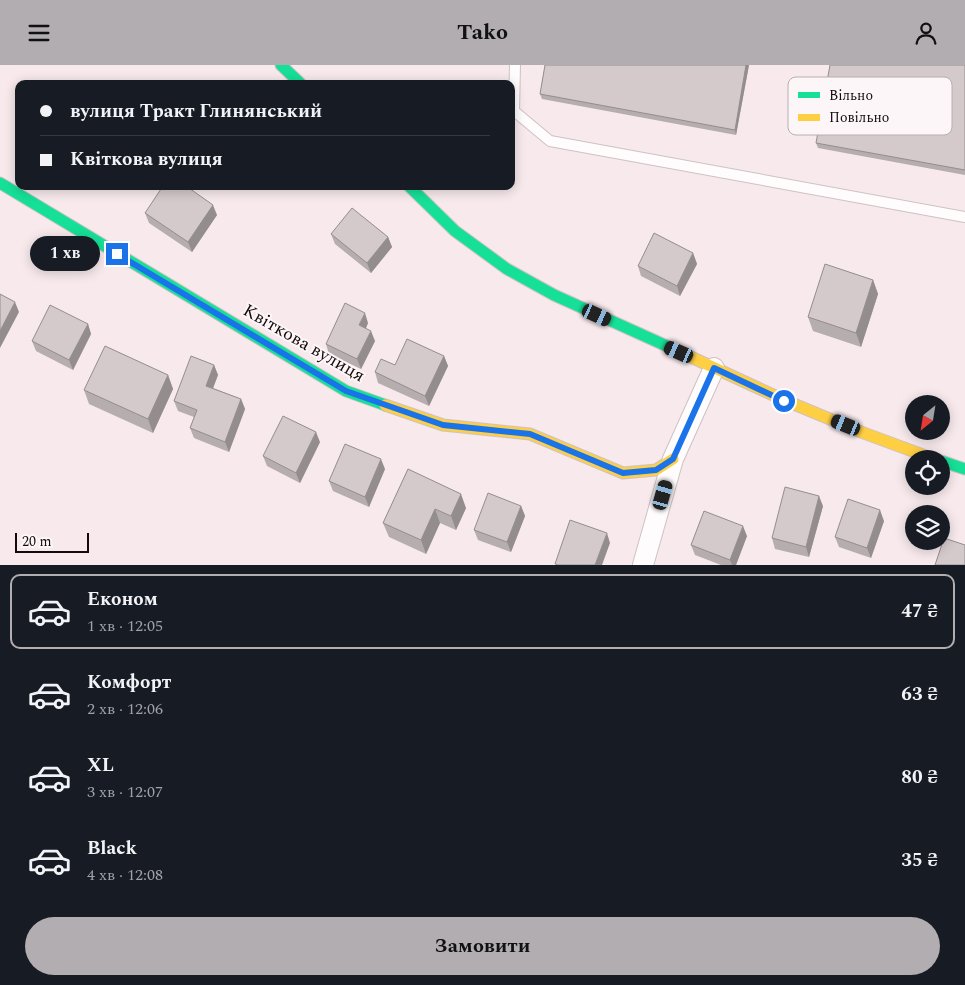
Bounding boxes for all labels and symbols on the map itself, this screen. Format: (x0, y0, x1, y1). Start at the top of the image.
legend (788, 77, 952, 135)
text: Вільно (829, 85, 873, 106)
text: Повільно (829, 107, 889, 128)
callout: 1 хв (29, 237, 100, 271)
route end (106, 243, 128, 265)
street label: Квіткова вулиця (238, 297, 370, 389)
car (580, 302, 613, 328)
car (662, 339, 695, 365)
route start (773, 390, 795, 412)
north arrow (905, 395, 950, 440)
car (829, 412, 862, 438)
car (651, 479, 674, 511)
scale bar (15, 530, 89, 553)

